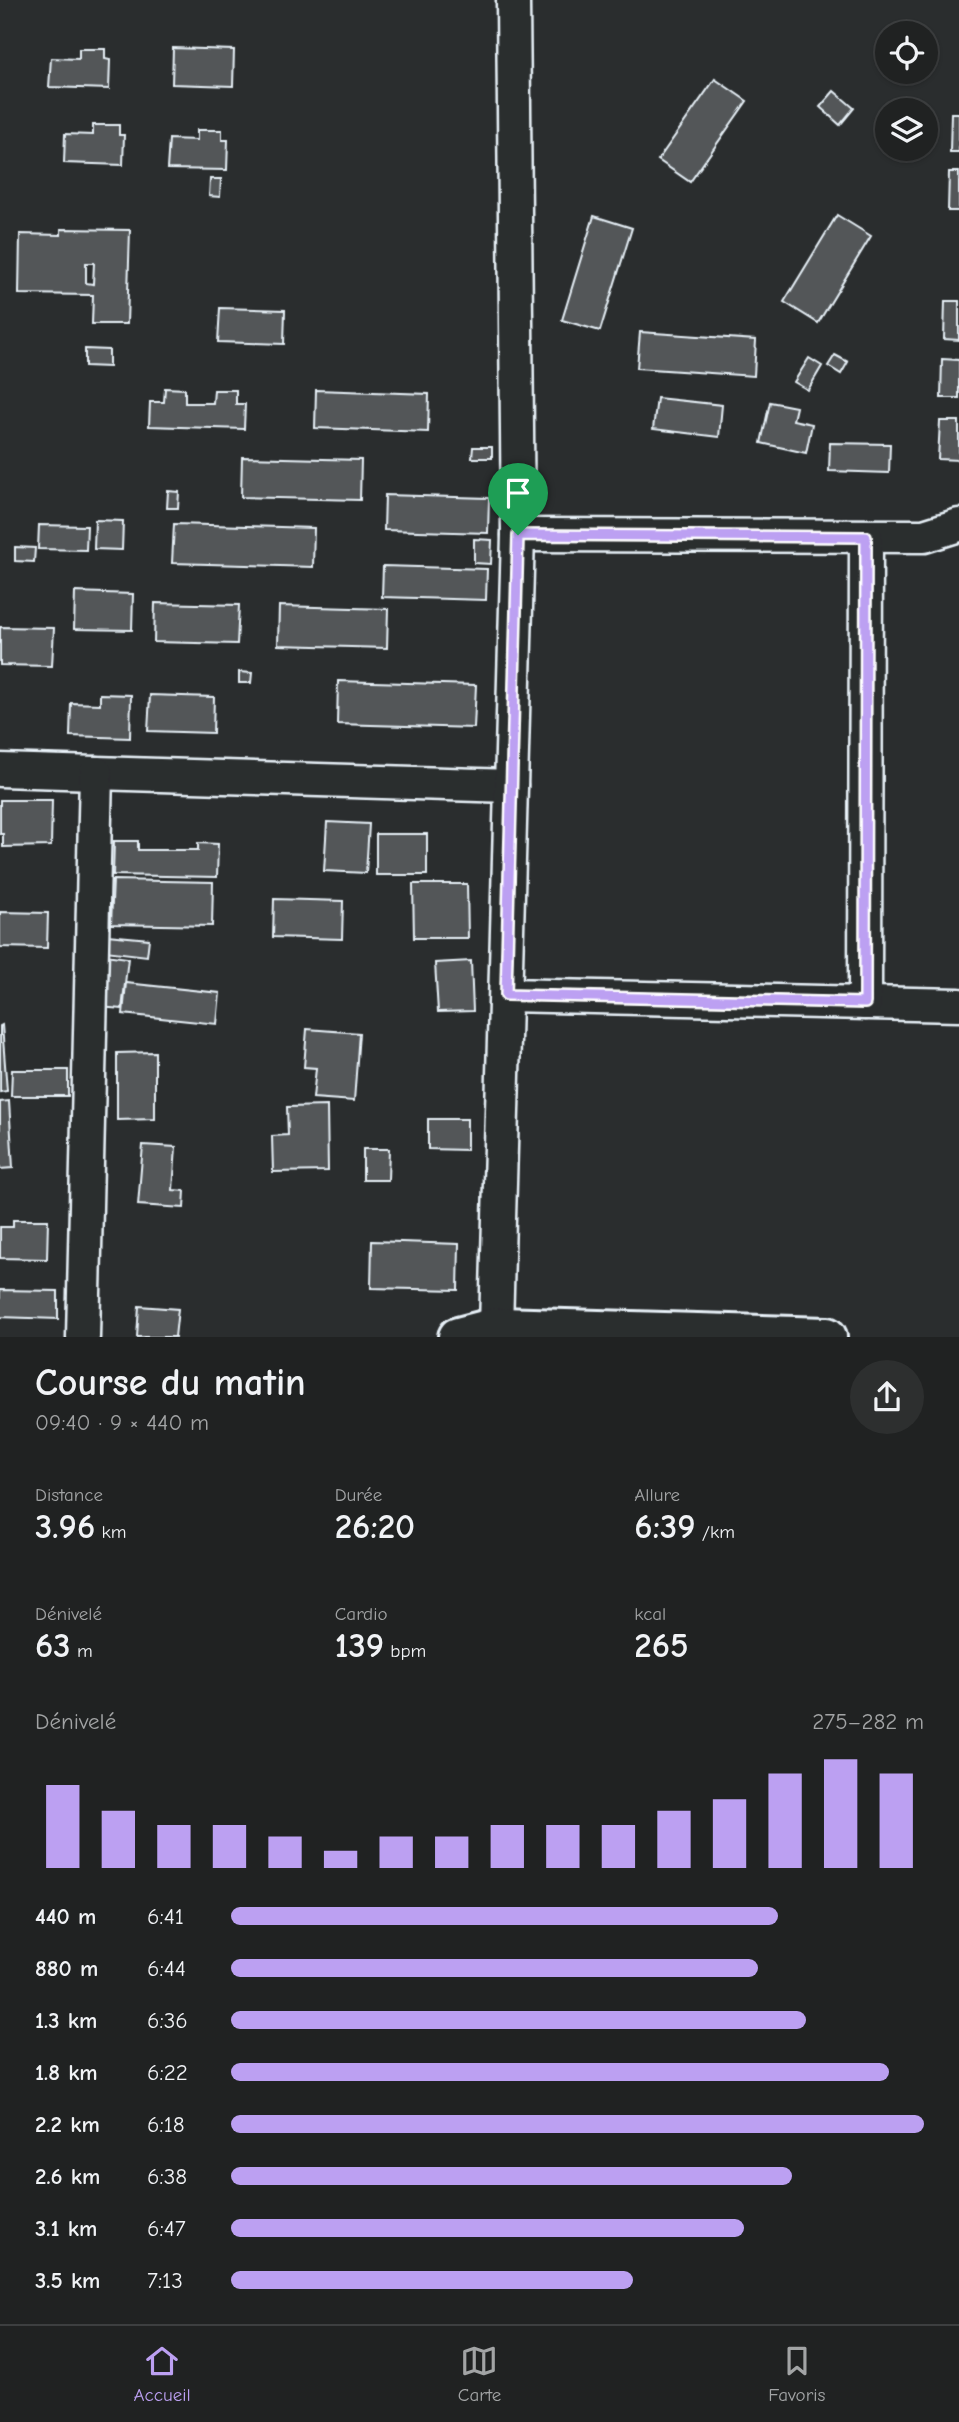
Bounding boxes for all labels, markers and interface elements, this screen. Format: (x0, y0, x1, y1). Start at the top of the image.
map controls (875, 21, 938, 161)
button: locate (875, 21, 938, 84)
button: layers (875, 98, 938, 161)
pin (488, 463, 548, 535)
icon: arrive (499, 474, 537, 512)
button: share (850, 1360, 924, 1434)
text: Course du matin (35, 1361, 306, 1405)
text: 09:40 · 9 × 440 m (35, 1409, 209, 1436)
text: Distance (35, 1484, 103, 1506)
text: Durée (335, 1484, 382, 1506)
text: Allure (634, 1484, 680, 1506)
text: 3.96 (35, 1506, 95, 1547)
text: 26:20 (335, 1506, 415, 1547)
text: 6:39 (634, 1506, 695, 1547)
text: km (95, 1521, 126, 1543)
text: /km (695, 1521, 735, 1543)
text: Dénivelé (35, 1603, 102, 1625)
text: Cardio (335, 1603, 388, 1625)
text: kcal (634, 1603, 666, 1625)
text: 63 (35, 1625, 71, 1666)
text: 139 (335, 1625, 384, 1666)
text: 265 (634, 1625, 689, 1666)
text: m (71, 1640, 93, 1662)
text: bpm (384, 1640, 426, 1662)
text: Dénivelé (35, 1708, 116, 1735)
text: 275–282 m (812, 1708, 924, 1735)
text: 440 m (35, 1903, 96, 1930)
text: 6:41 (147, 1903, 184, 1930)
text: 880 m (35, 1955, 98, 1982)
text: 6:44 (147, 1955, 186, 1982)
text: 1.3 km (35, 2007, 97, 2034)
text: 6:36 (147, 2007, 188, 2034)
text: 1.8 km (35, 2059, 98, 2086)
text: 6:22 (147, 2059, 188, 2086)
text: 2.2 km (35, 2111, 100, 2138)
text: 6:18 (147, 2111, 185, 2138)
text: 2.6 km (35, 2163, 100, 2190)
text: 6:38 (147, 2163, 187, 2190)
text: 3.1 km (35, 2215, 97, 2242)
text: 6:47 (147, 2215, 186, 2242)
text: 3.5 km (35, 2267, 100, 2294)
text: 7:13 (147, 2267, 183, 2294)
tab: Accueil (134, 2342, 191, 2406)
tab: Carte (458, 2342, 501, 2406)
tab: Favoris (768, 2342, 825, 2406)

